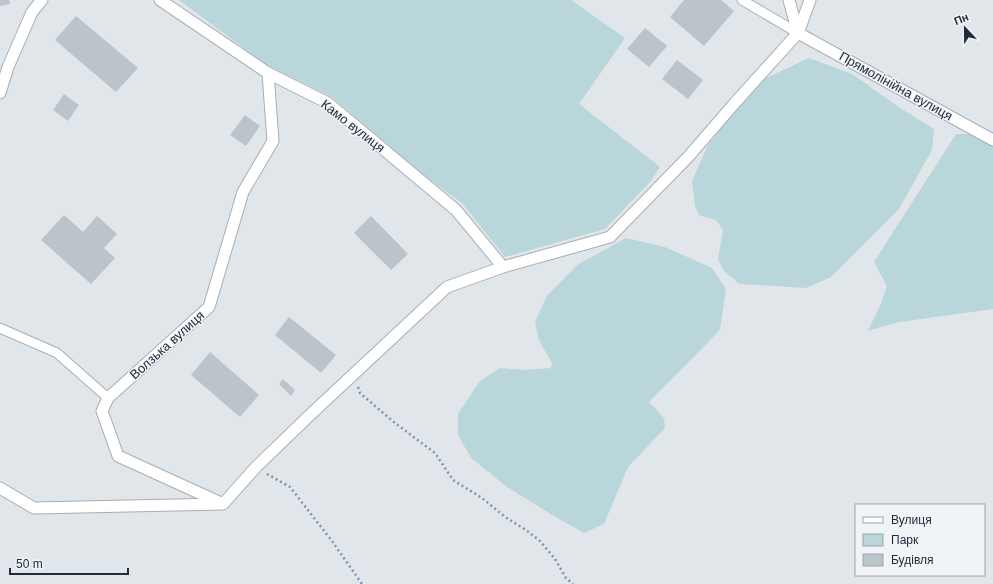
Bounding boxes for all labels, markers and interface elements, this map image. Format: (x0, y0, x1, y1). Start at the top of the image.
north arrow (945, 8, 985, 48)
text: Пн (952, 10, 970, 27)
street label: Прямолінійна вулиця (837, 49, 955, 123)
street label: Камо вулиця (318, 96, 388, 156)
street label: Волзька вулиця (127, 308, 207, 382)
legend (855, 504, 985, 576)
text: Вулиця (891, 513, 932, 527)
text: Парк (891, 533, 919, 547)
scale bar (10, 550, 128, 576)
text: Будівля (891, 553, 933, 567)
text: 50 m (16, 557, 43, 571)

